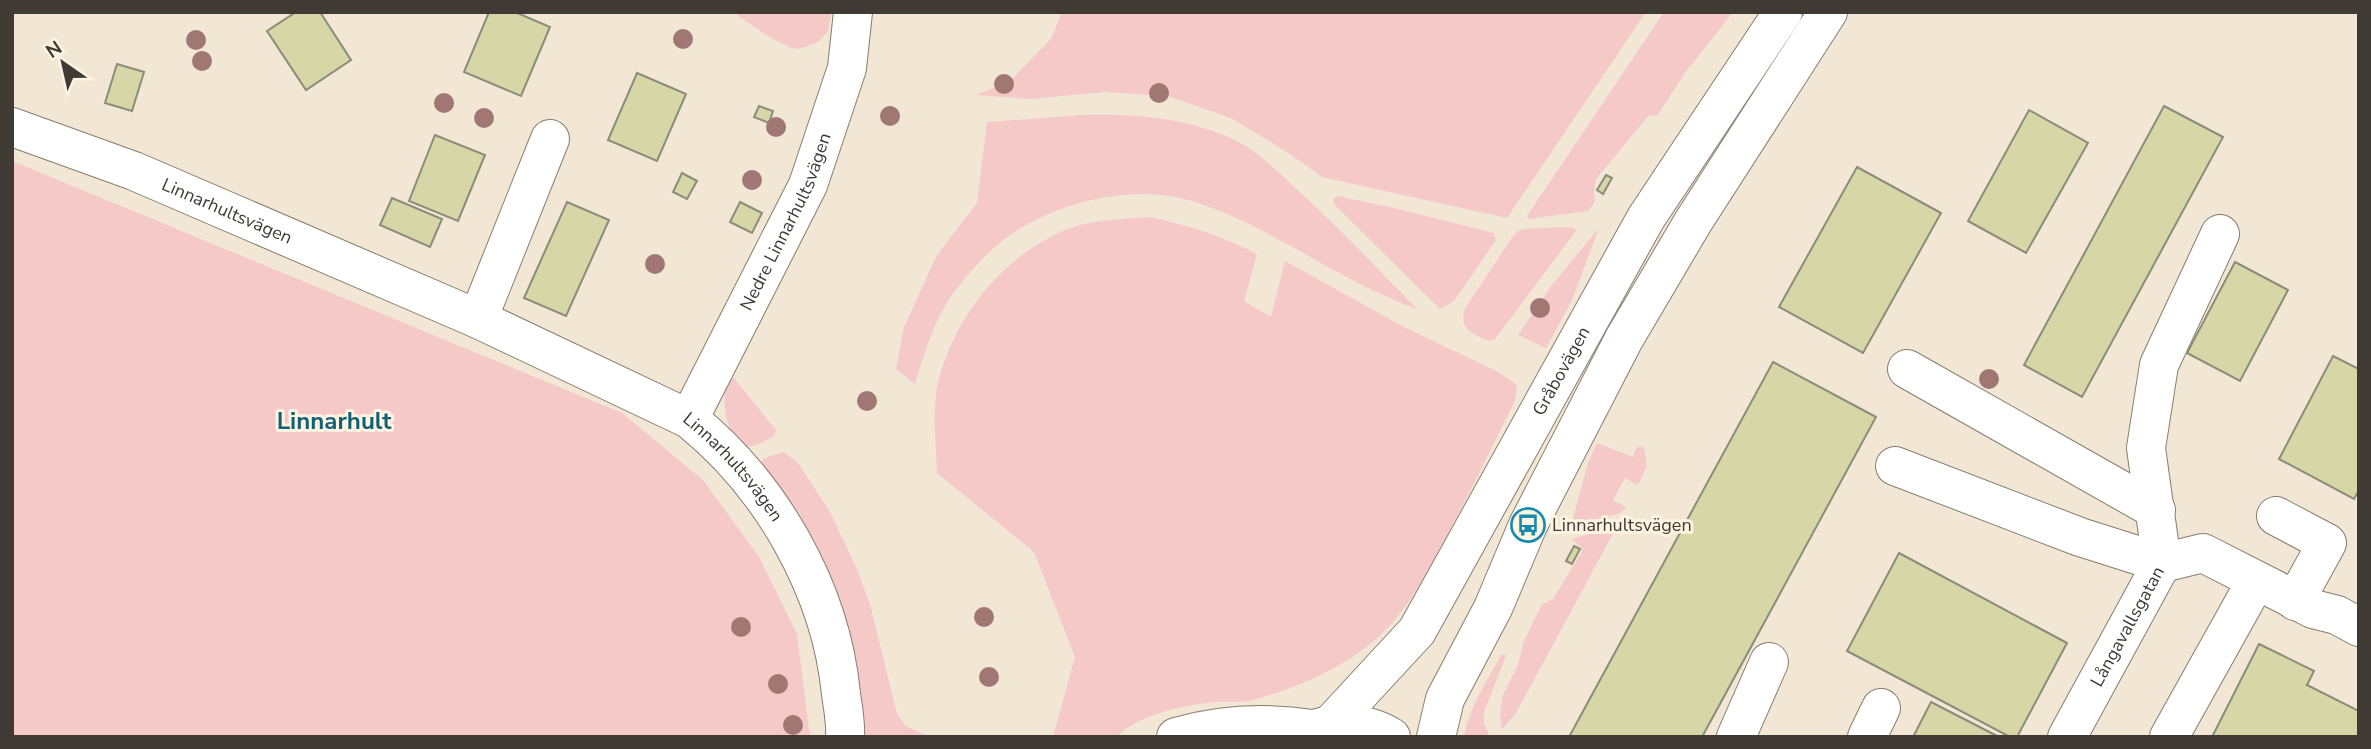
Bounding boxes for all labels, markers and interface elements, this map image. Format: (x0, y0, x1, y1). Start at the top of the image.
north arrow (28, 28, 98, 98)
text: N (41, 35, 67, 64)
street label: Nedre Linnarhultsvägen (734, 130, 837, 315)
street label: Linnarhultsvägen (158, 172, 296, 250)
street label: Gråbovägen (1527, 322, 1596, 420)
district label: Linnarhult (277, 405, 392, 437)
street label: Linnarhultsvägen (678, 407, 789, 526)
bus stop icon: Linnarhultsvägen (1509, 506, 1547, 544)
place label: Linnarhultsvägen (1552, 513, 1692, 537)
street label: Långavallsgatan (2085, 562, 2170, 691)

